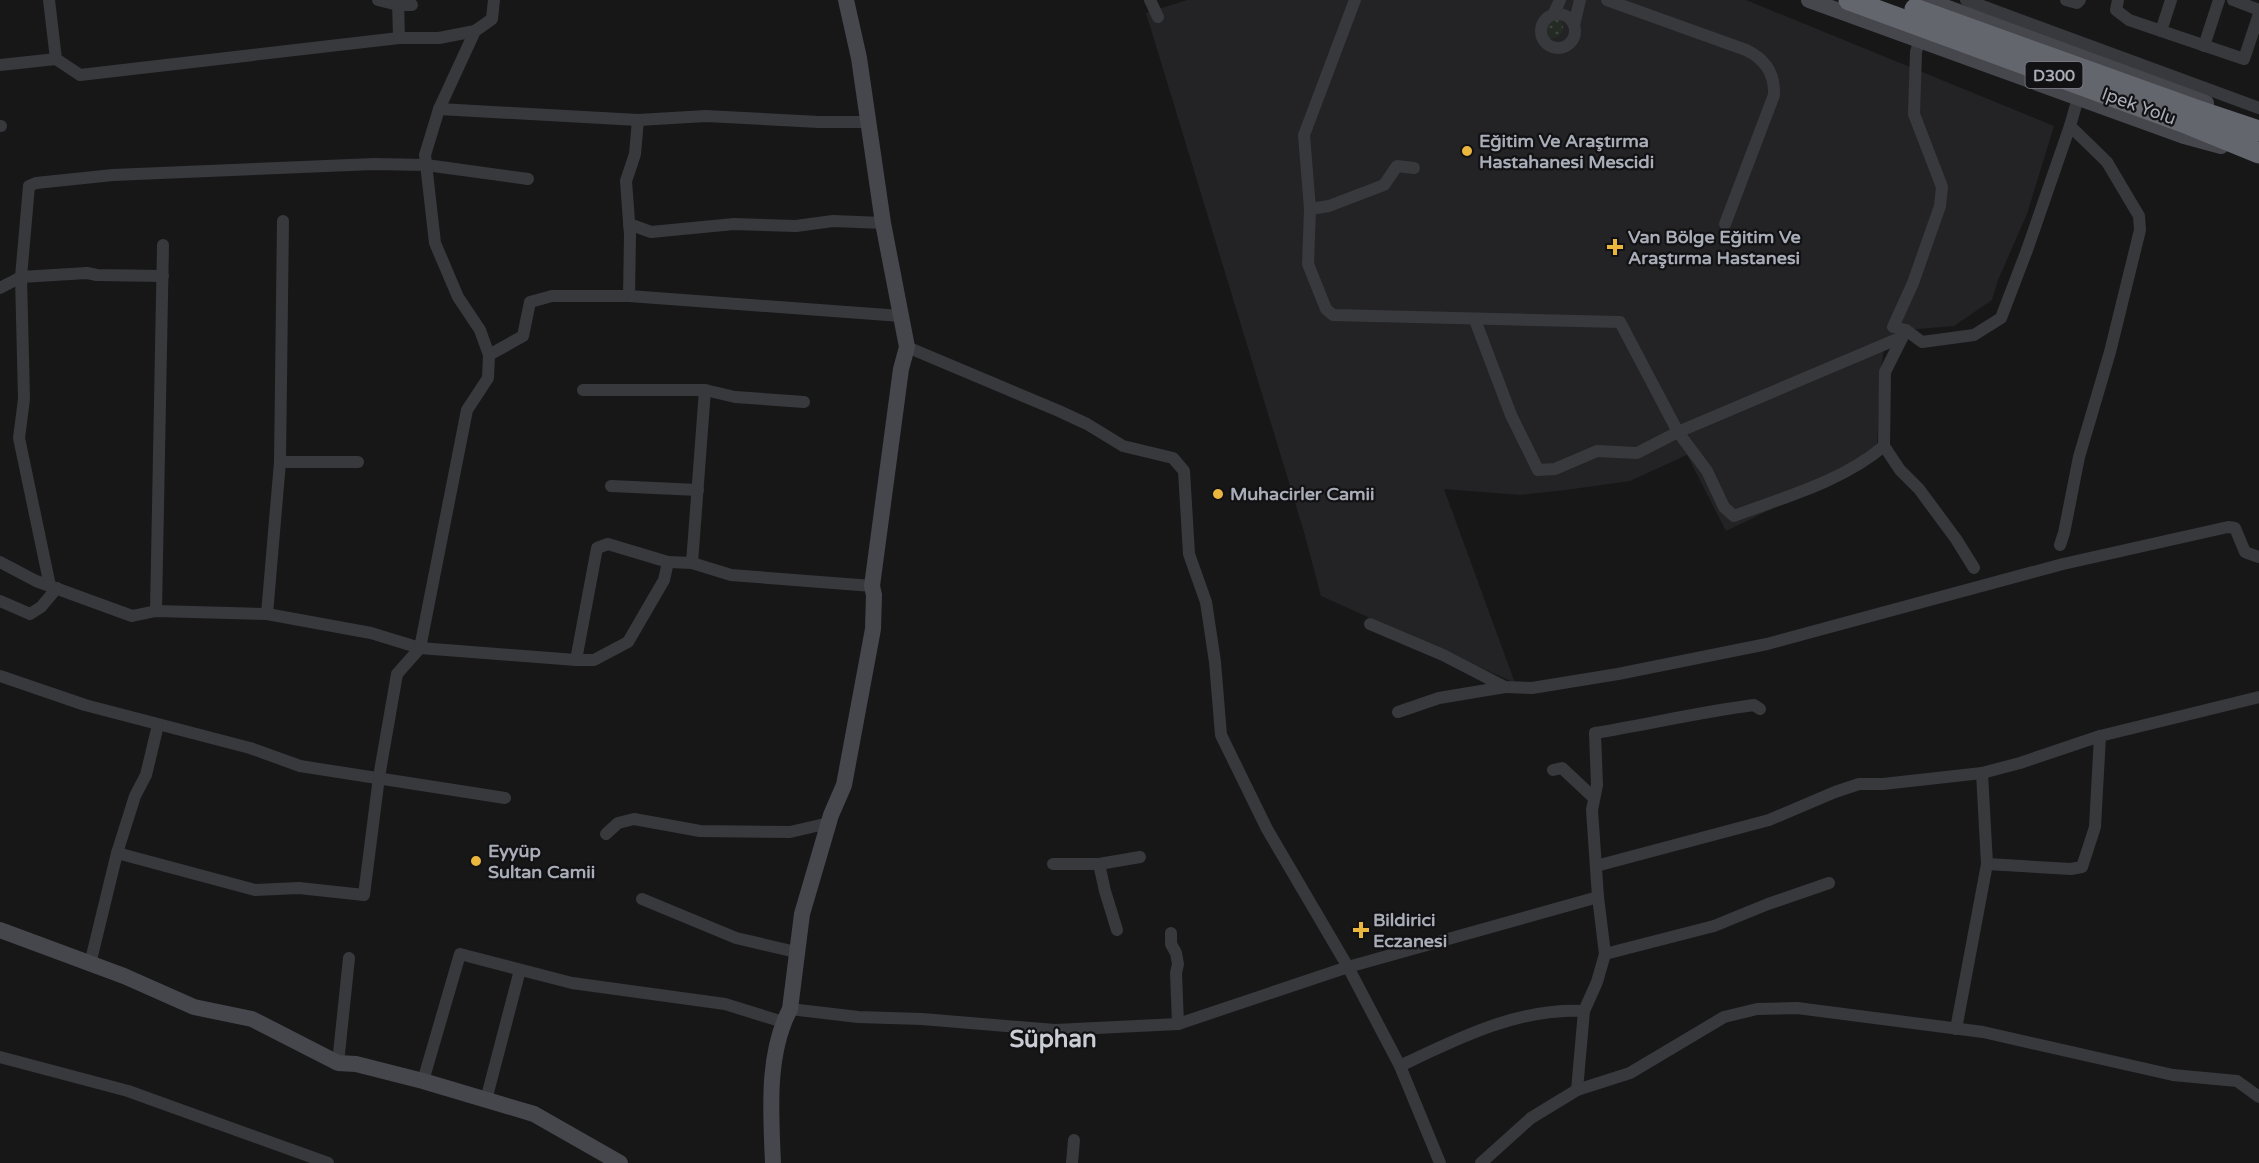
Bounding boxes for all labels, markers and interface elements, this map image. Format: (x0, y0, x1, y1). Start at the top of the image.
road number: D300 (2026, 62, 2082, 88)
street label: Ipek Yolu (2099, 82, 2179, 130)
place label: Eğitim Ve Araştırma Hastahanesi Mescidi (1479, 130, 1654, 173)
marker: Eğitim Ve Araştırma Hastahanesi Mescidi (1460, 144, 1474, 158)
place label: Van Bölge Eğitim Ve Araştırma Hastanesi (1628, 226, 1801, 269)
marker: Van Bölge Eğitim Ve Araştırma Hastanesi (1606, 238, 1624, 256)
place label: Muhacirler Camii (1230, 483, 1375, 505)
marker: Muhacirler Camii (1211, 487, 1225, 501)
place label: Eyyüp Sultan Camii (488, 840, 595, 883)
marker: Eyyüp Sultan Camii (469, 854, 483, 868)
place label: Bildirici Eczanesi (1373, 909, 1447, 952)
marker: Bildirici Eczanesi (1354, 923, 1368, 937)
district label: Süphan (1009, 1025, 1097, 1054)

